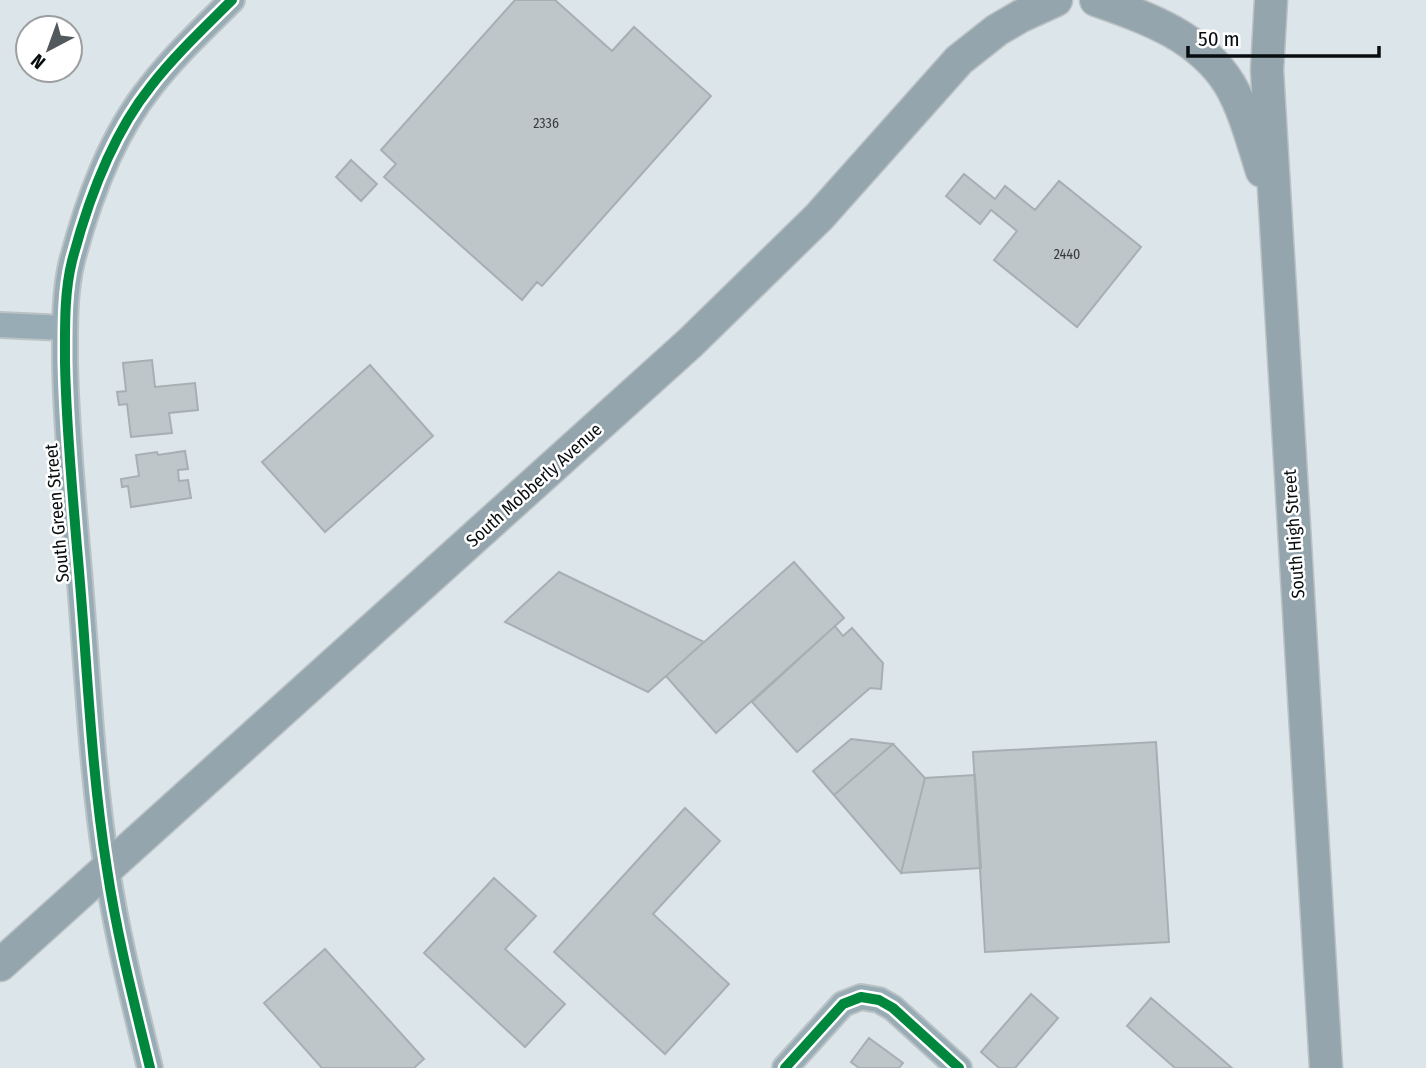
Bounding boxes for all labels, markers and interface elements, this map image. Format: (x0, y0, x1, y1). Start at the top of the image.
north arrow (14, 14, 84, 84)
scale bar (1188, 14, 1379, 58)
text: 50 m (1198, 26, 1240, 52)
text: N (26, 49, 50, 74)
house number: 2336 (533, 115, 559, 132)
house number: 2440 (1054, 246, 1080, 263)
street label: South Mobberly Avenue (462, 418, 606, 552)
street label: South Green Street (40, 443, 74, 583)
street label: South High Street (1279, 469, 1309, 599)

